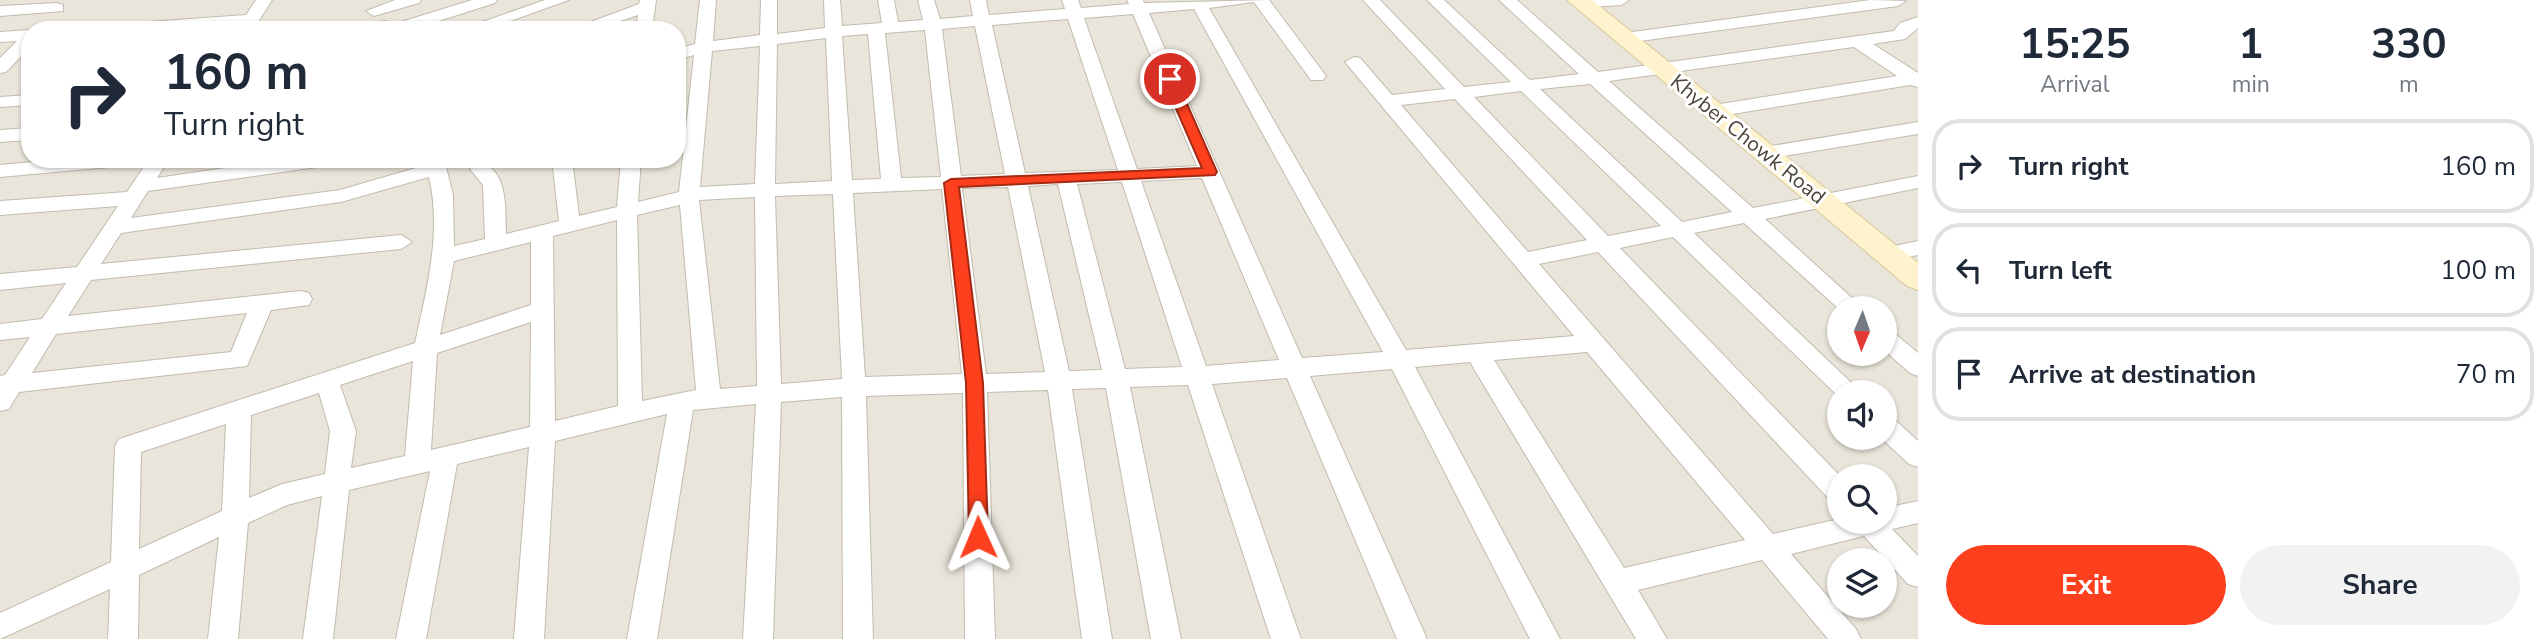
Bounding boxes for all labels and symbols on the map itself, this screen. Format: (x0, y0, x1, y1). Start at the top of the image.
pin (1140, 49, 1200, 109)
street label: Khyber Chowk Road (1665, 68, 1831, 210)
north arrow (1827, 296, 1897, 366)
position arrow (941, 500, 1015, 574)

